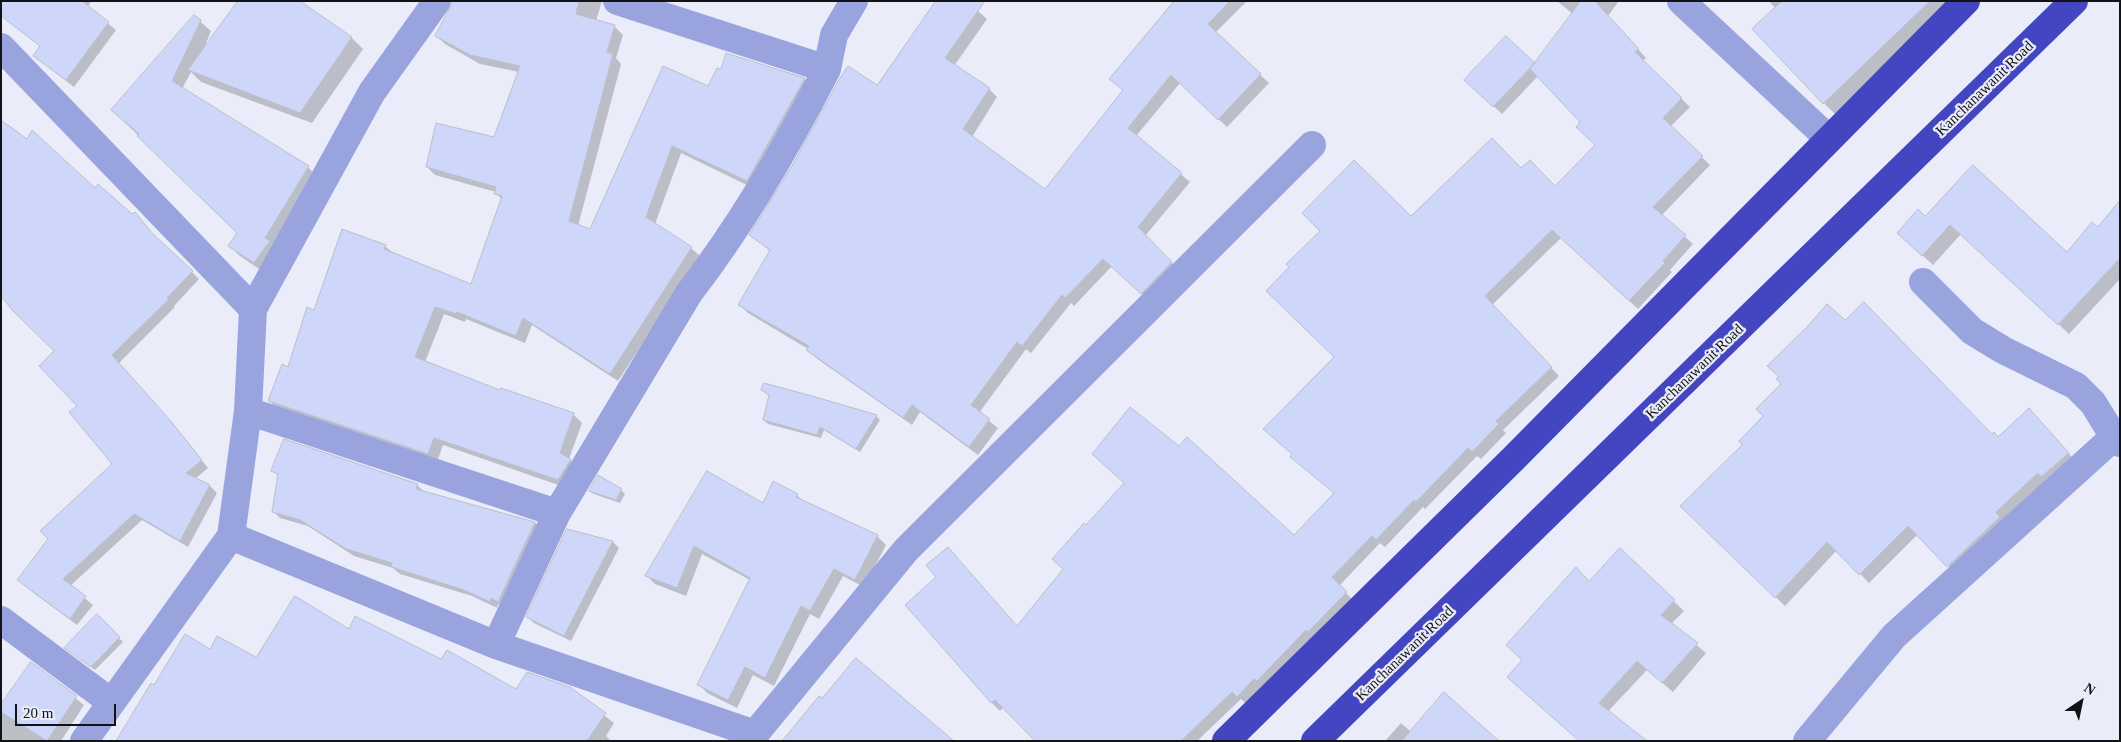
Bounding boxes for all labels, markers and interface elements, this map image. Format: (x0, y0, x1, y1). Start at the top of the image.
street label: Kanchanawanit Road (1930, 35, 2040, 143)
street label: Kanchanawanit Road (1640, 318, 1750, 426)
street label: Kanchanawanit Road (1350, 600, 1460, 708)
north arrow (2056, 677, 2106, 727)
text: N (2081, 680, 2098, 698)
scale bar (18, 694, 119, 726)
text: 20 m (23, 705, 53, 721)

